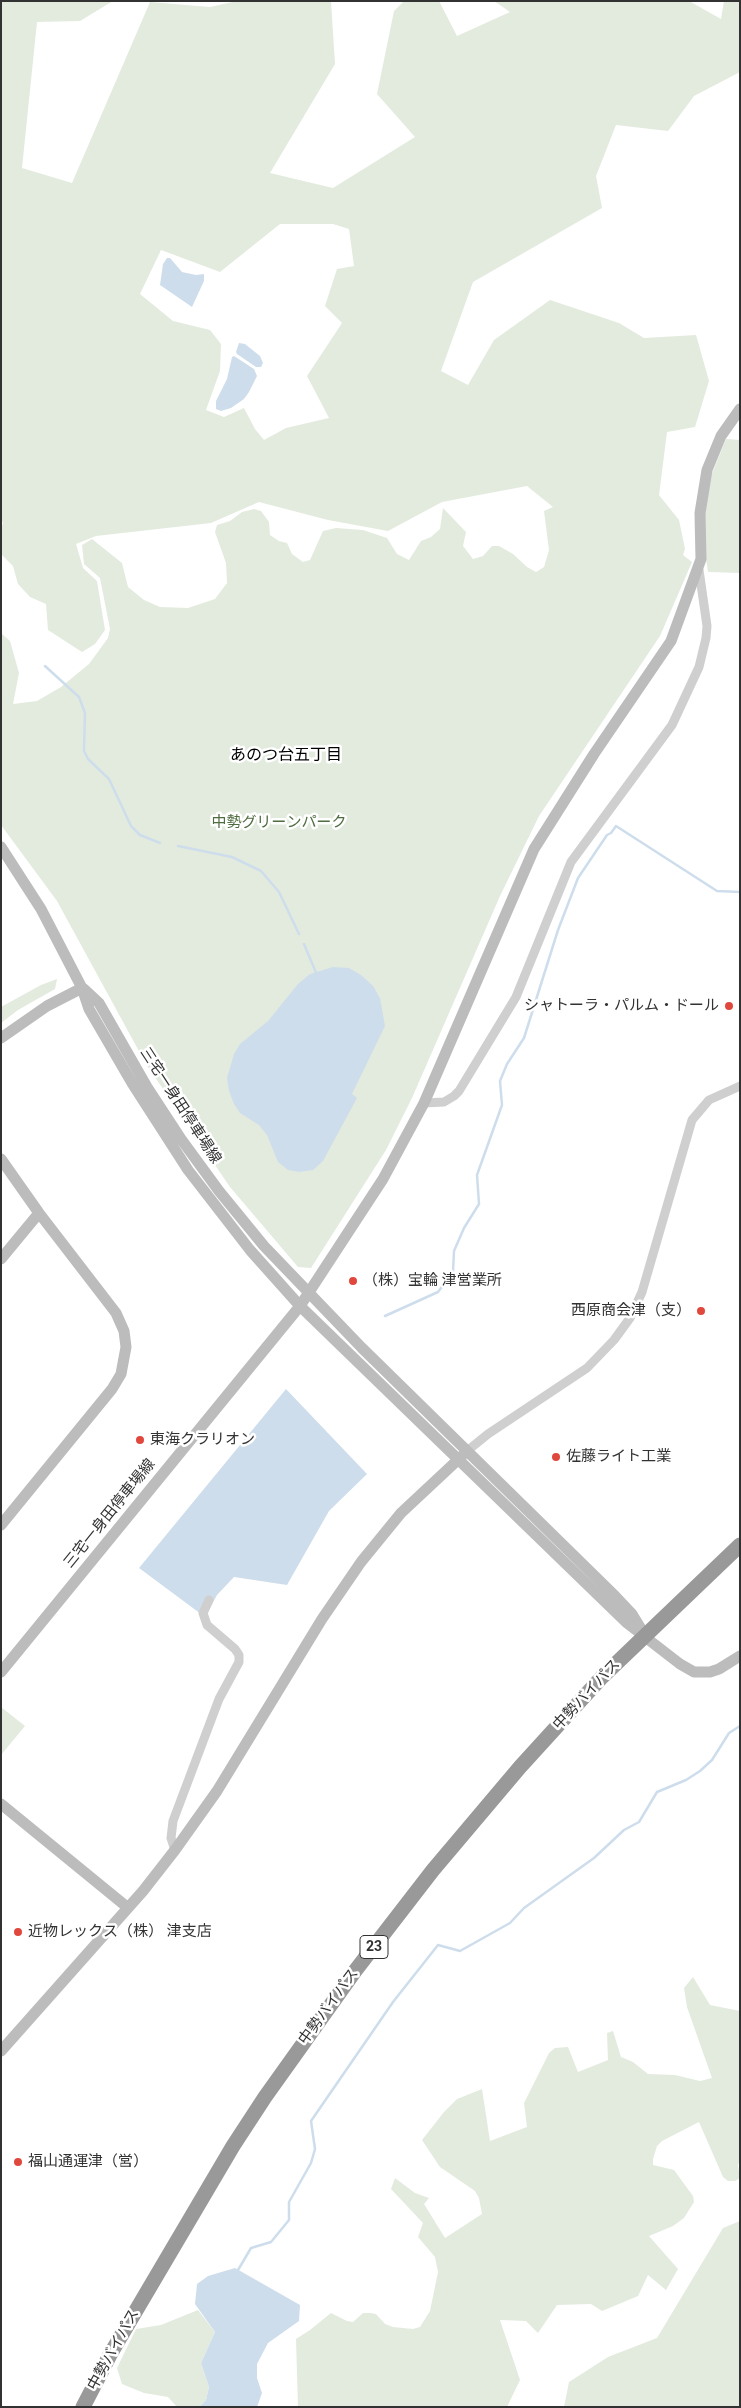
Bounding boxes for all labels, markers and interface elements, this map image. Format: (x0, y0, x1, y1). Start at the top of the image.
district label: あのつ台五丁目 (230, 746, 342, 766)
park label: 中勢グリーンパーク (212, 814, 346, 832)
place label: シャトーラ・パルム・ドール (524, 997, 719, 1015)
marker: シャトーラ・パルム・ドール (723, 1000, 735, 1012)
street label: 三宅一身田停車場線 (136, 1044, 224, 1168)
place label: （株）宝輪 津営業所 (363, 1272, 502, 1290)
marker: （株）宝輪 津営業所 (347, 1275, 359, 1287)
place label: 西原商会津（支） (571, 1302, 691, 1320)
marker: 西原商会津（支） (695, 1305, 707, 1317)
place label: 東海クラリオン (150, 1431, 255, 1449)
marker: 東海クラリオン (134, 1434, 146, 1446)
place label: 佐藤ライト工業 (566, 1448, 671, 1466)
marker: 佐藤ライト工業 (550, 1451, 562, 1463)
street label: 三宅一身田停車場線 (61, 1456, 159, 1572)
street label: 中勢バイパス (550, 1656, 624, 1734)
place label: 近物レックス（株） 津支店 (28, 1923, 212, 1941)
marker: 近物レックス（株） 津支店 (12, 1926, 24, 1938)
road number: 23 (360, 1935, 388, 1958)
street label: 中勢バイパス (295, 1965, 363, 2049)
place label: 福山通運津（営） (28, 2153, 148, 2171)
marker: 福山通運津（営） (12, 2156, 24, 2168)
street label: 中勢バイパス (84, 2306, 144, 2394)

